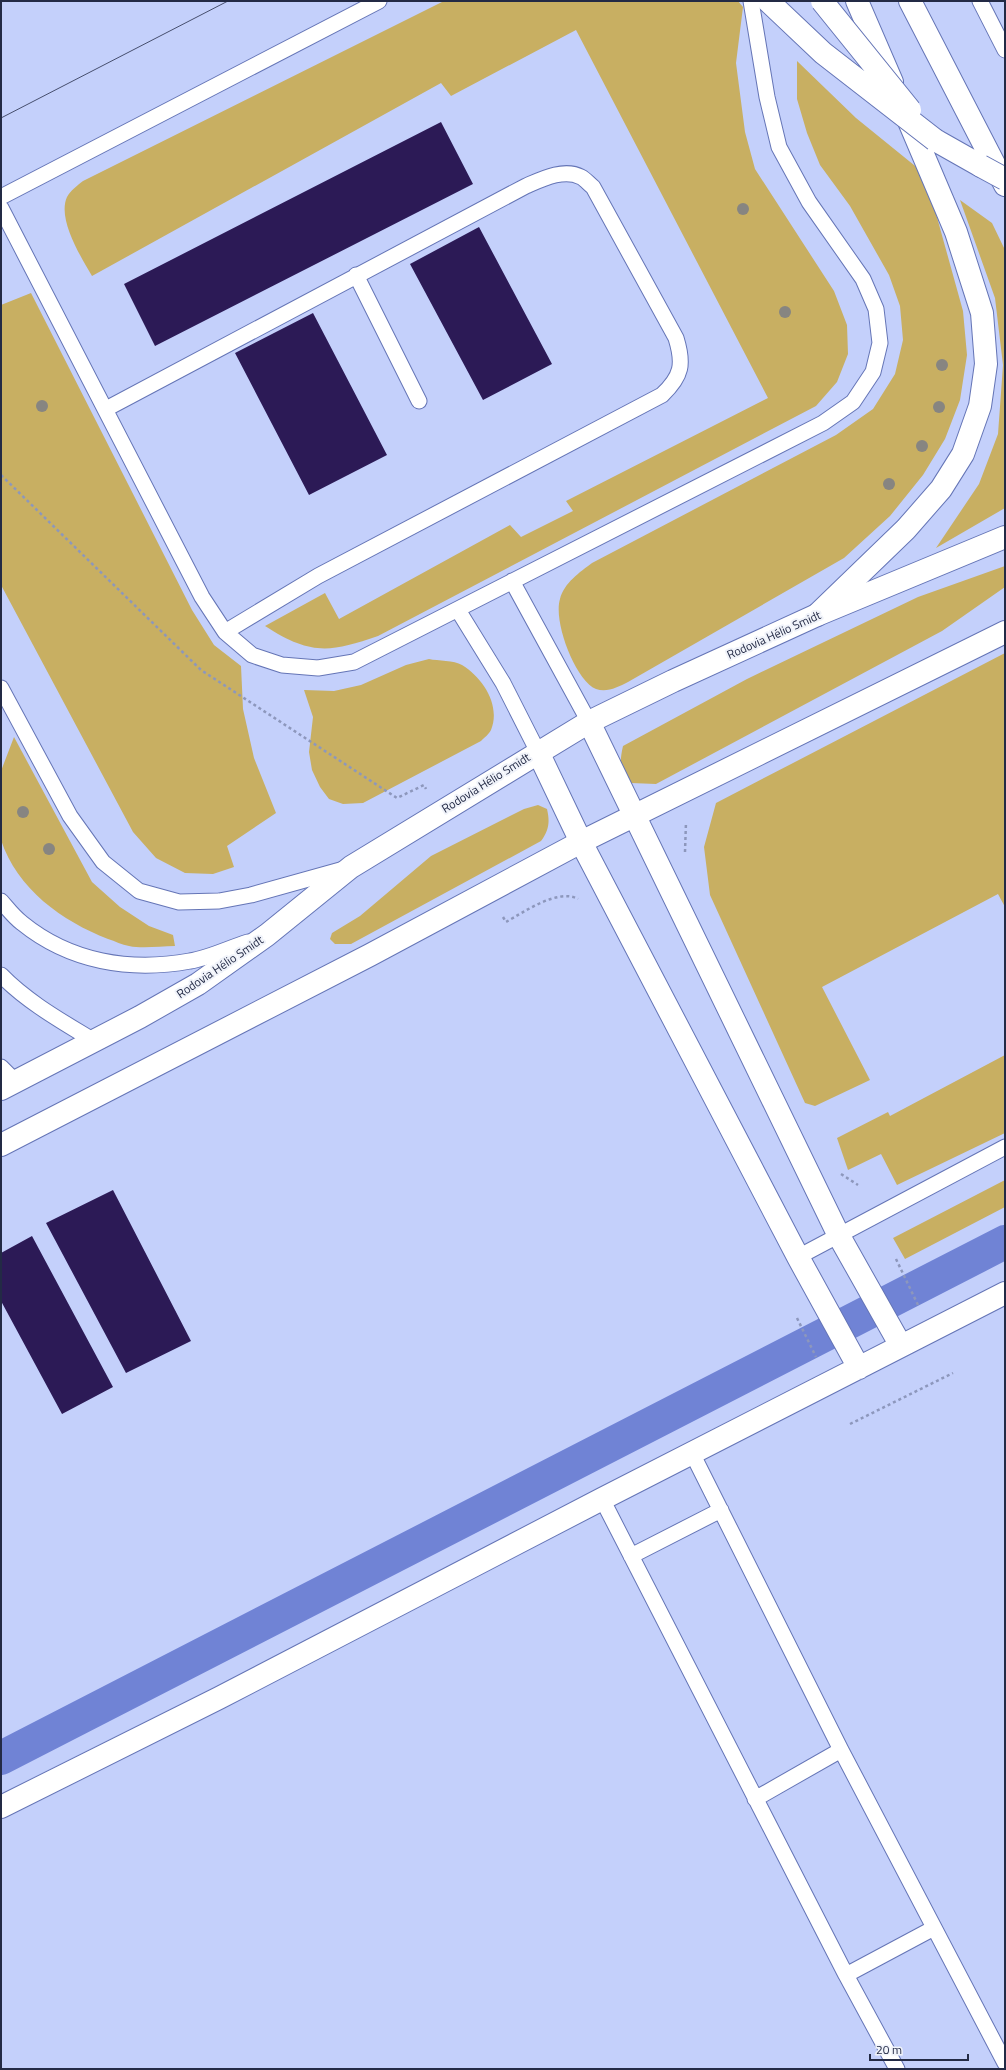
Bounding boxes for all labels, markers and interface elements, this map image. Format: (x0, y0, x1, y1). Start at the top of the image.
street label: Rodovia Hélio Smidt (724, 605, 825, 664)
street label: Rodovia Hélio Smidt (438, 747, 534, 818)
street label: Rodovia Hélio Smidt (172, 930, 268, 1003)
scale bar (870, 2036, 968, 2062)
text: 20 m (876, 2040, 902, 2059)

